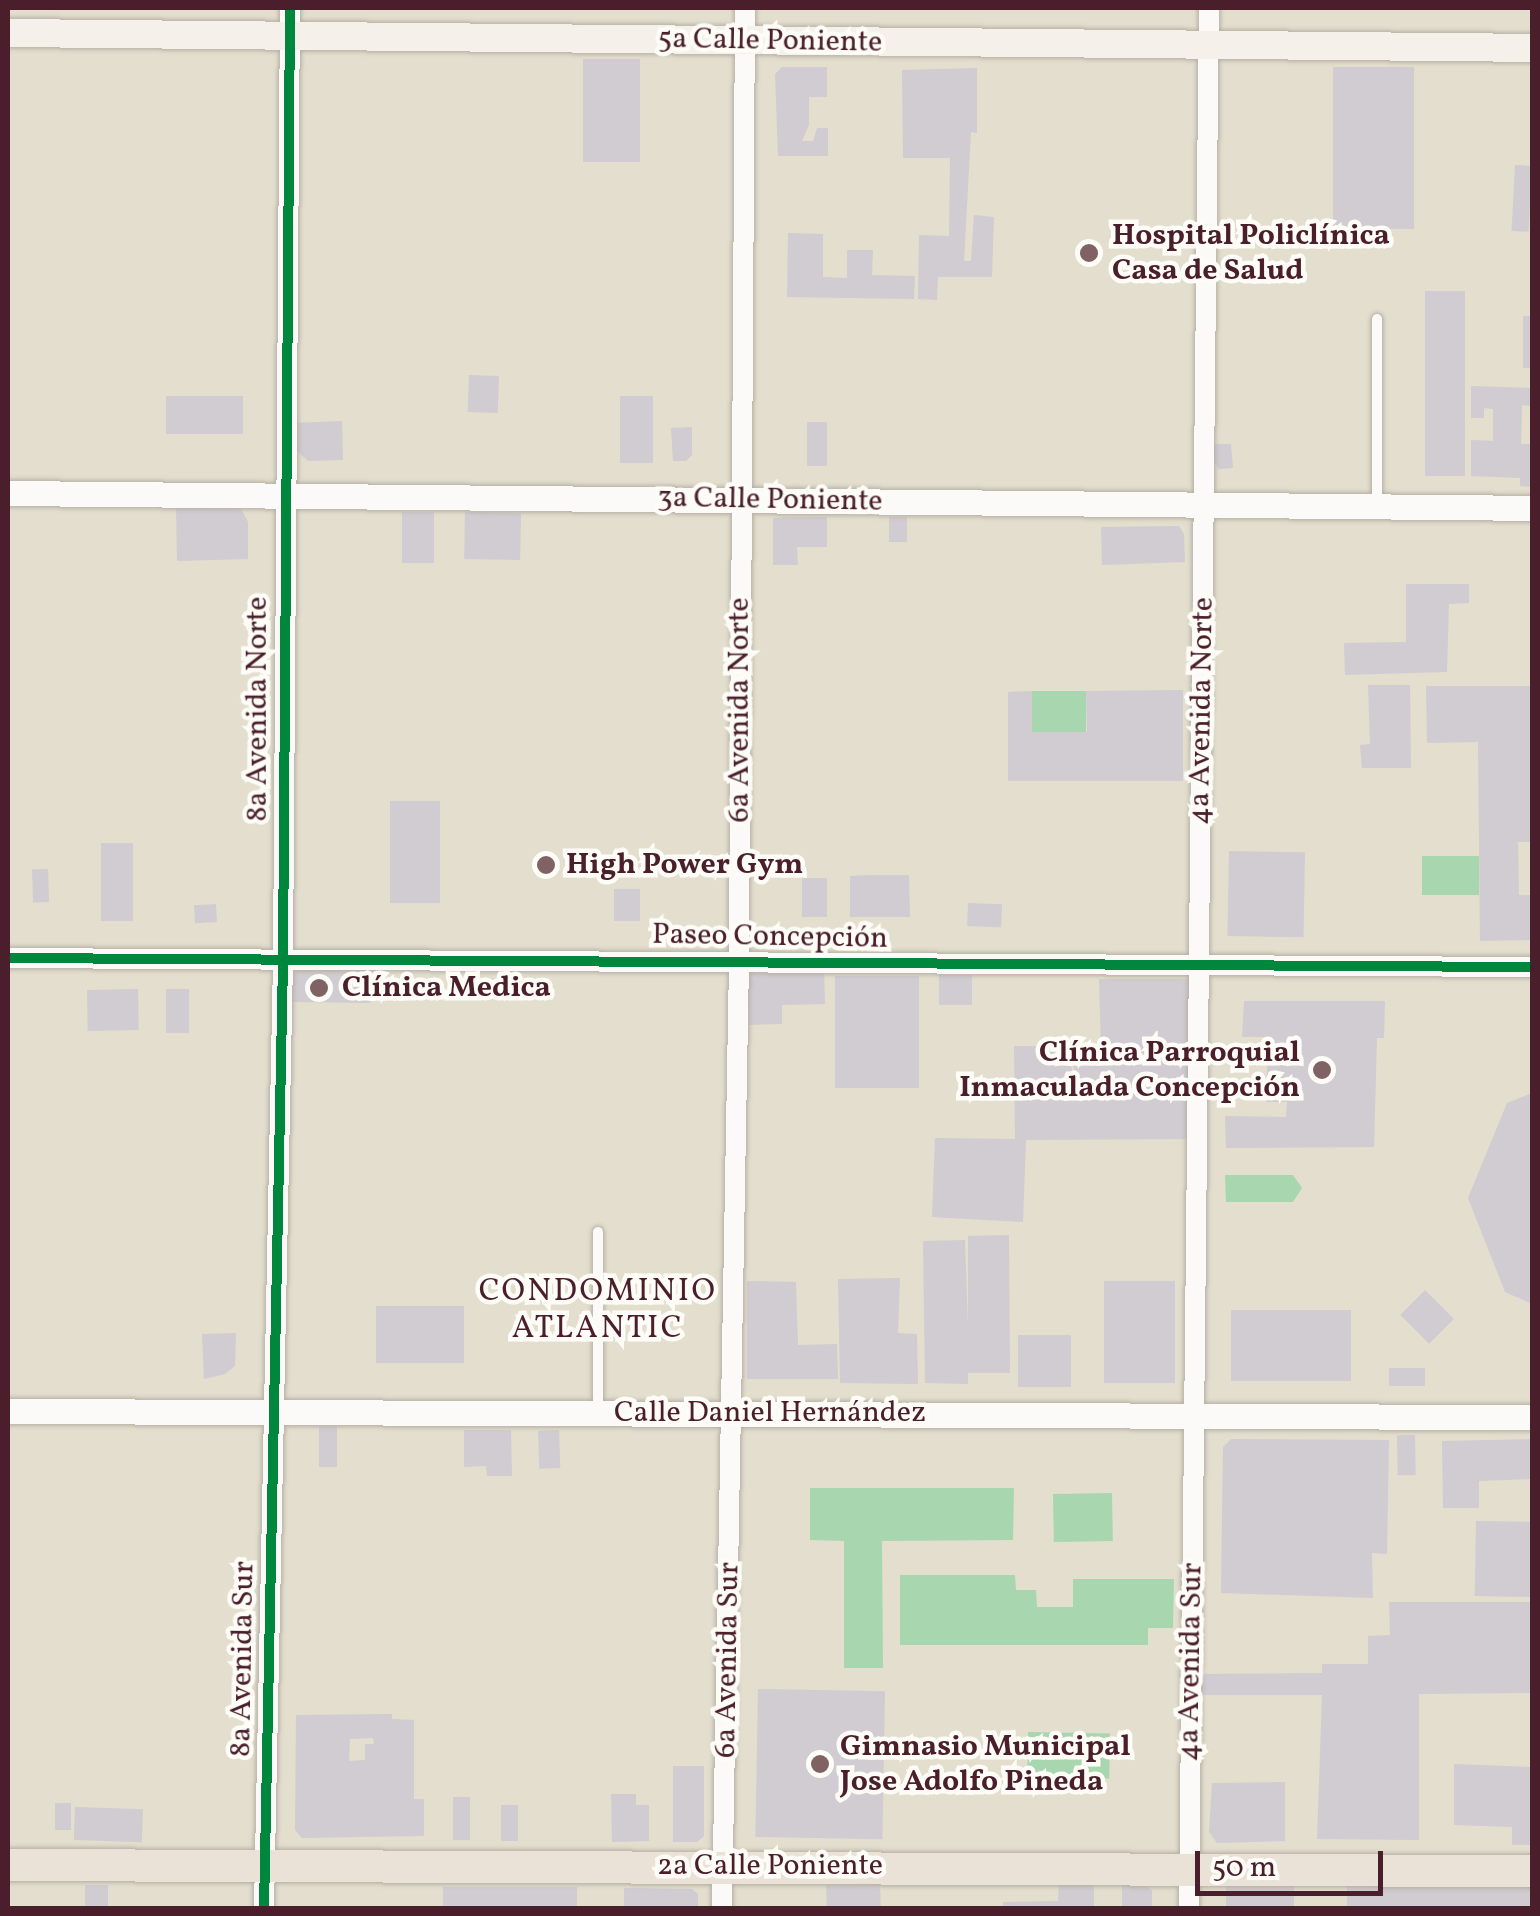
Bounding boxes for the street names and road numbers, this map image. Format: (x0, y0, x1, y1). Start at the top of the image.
street label: 5a Calle Poniente (658, 21, 882, 61)
street label: 3a Calle Poniente (657, 480, 883, 520)
street label: 8a Avenida Norte (240, 596, 276, 822)
street label: 6a Avenida Norte (722, 597, 758, 823)
street label: 4a Avenida Norte (1182, 597, 1222, 825)
street label: Paseo Concepción (652, 917, 888, 957)
street label: Calle Daniel Hernández (614, 1395, 926, 1431)
street label: 8a Avenida Sur (223, 1561, 263, 1757)
street label: 6a Avenida Sur (708, 1562, 748, 1758)
street label: 4a Avenida Sur (1171, 1562, 1211, 1762)
street label: 2a Calle Poniente (657, 1848, 883, 1884)

